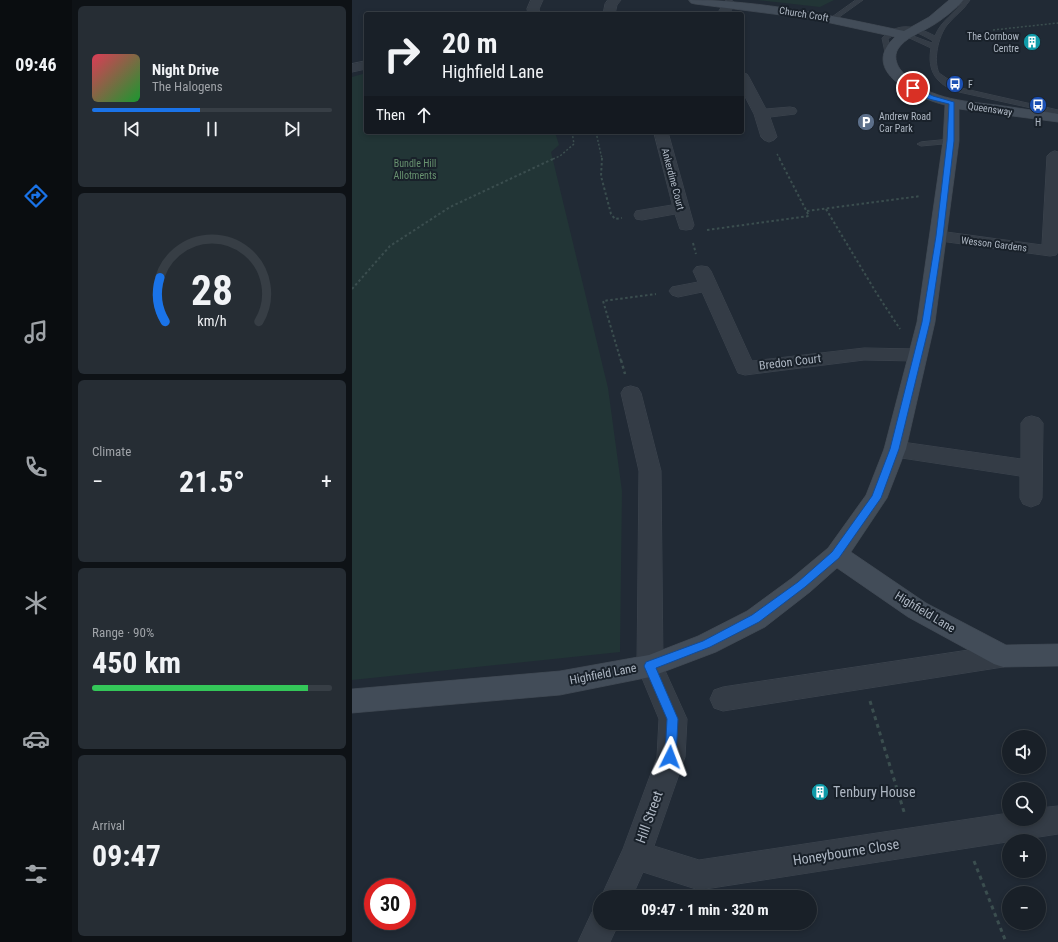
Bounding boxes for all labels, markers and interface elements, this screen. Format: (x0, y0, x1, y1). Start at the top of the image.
street label: Church Croft (779, 5, 829, 23)
text: 20 m (442, 27, 498, 60)
icon: right (376, 28, 428, 80)
place label: The Cornbow Centre (967, 31, 1020, 54)
building icon: The Cornbow Centre (1022, 32, 1042, 52)
text: 09:46 (15, 54, 57, 75)
text: Night Drive (152, 61, 219, 79)
text: Highfield Lane (442, 61, 544, 82)
pin (896, 71, 930, 105)
bus stop icon: F (945, 74, 965, 94)
icon: arrive (902, 77, 924, 99)
text: The Halogens (152, 79, 223, 94)
place label: F (968, 79, 973, 90)
bus stop icon: H (1028, 95, 1048, 115)
street label: Queensway (967, 100, 1013, 118)
icon: ahead (413, 104, 435, 126)
text: Then (376, 106, 405, 124)
place label: Andrew Road Car Park (879, 111, 931, 134)
parking icon: Andrew Road Car Park (856, 112, 876, 132)
place label: H (1035, 117, 1041, 128)
icon: previous (121, 118, 143, 140)
icon: pause (201, 118, 223, 140)
icon: next (281, 118, 303, 140)
street label: Ankerdine Court (659, 147, 687, 211)
park label: Bundle Hill Allotments (394, 158, 437, 181)
icon: directions (22, 182, 50, 210)
street label: Wesson Gardens (961, 235, 1028, 254)
text: 28 (191, 266, 233, 315)
text: km/h (197, 312, 227, 328)
icon: music (22, 318, 50, 346)
street label: Bredon Court (758, 351, 822, 373)
text: Climate (92, 444, 131, 459)
icon: phone (22, 453, 50, 481)
text: 21.5° (179, 464, 245, 499)
text: − (92, 469, 103, 494)
text: + (321, 469, 332, 494)
icon: climate (22, 589, 50, 617)
street label: Highfield Lane (892, 589, 958, 636)
text: Range · 90% (92, 625, 154, 640)
text: 450 km (92, 645, 181, 680)
street label: Highfield Lane (568, 661, 638, 687)
icon: car (22, 725, 50, 753)
map controls (1002, 730, 1046, 930)
button: sound (1002, 730, 1046, 774)
position arrow (649, 736, 691, 778)
building icon: Tenbury House (810, 782, 830, 802)
button: search (1002, 782, 1046, 826)
place label: Tenbury House (833, 784, 916, 800)
street label: Hill Street (632, 789, 666, 845)
text: Arrival (92, 818, 125, 833)
button: + (1002, 834, 1046, 878)
street label: Honeybourne Close (792, 836, 901, 868)
text: 09:47 (92, 838, 161, 873)
icon: filters (22, 860, 50, 888)
speed limit sign: 30 (364, 878, 416, 930)
button: − (1002, 886, 1046, 930)
text: 09:47 · 1 min · 320 m (641, 901, 769, 919)

